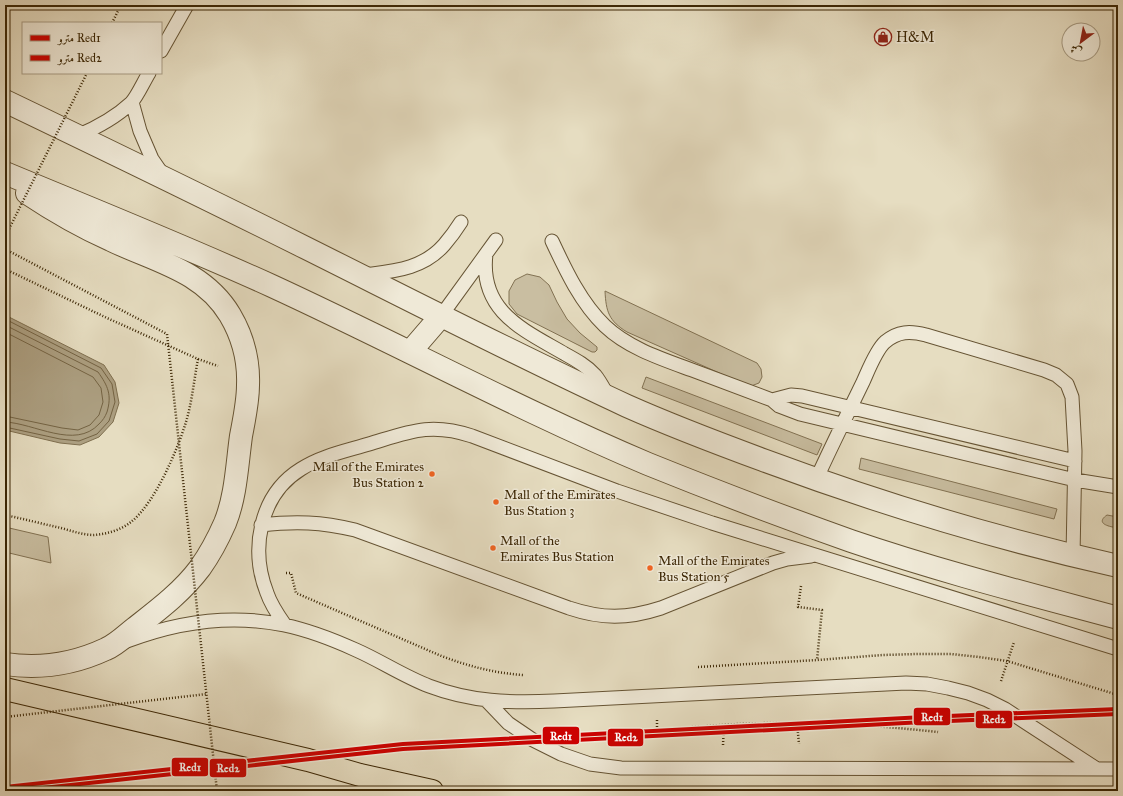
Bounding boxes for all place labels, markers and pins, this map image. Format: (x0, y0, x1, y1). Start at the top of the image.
shop icon: H&M (873, 27, 893, 47)
place label: H&M (896, 29, 934, 46)
place label: Mall of the Emirates Bus Station 2 (313, 459, 425, 491)
marker: Mall of the Emirates Bus Station 2 (427, 469, 437, 479)
place label: Mall of the Emirates Bus Station 3 (504, 487, 616, 519)
marker: Mall of the Emirates Bus Station 3 (491, 497, 501, 507)
place label: Mall of the Emirates Bus Station (500, 533, 614, 565)
marker: Mall of the Emirates Bus Station (488, 543, 498, 553)
place label: Mall of the Emirates Bus Station 5 (658, 553, 770, 585)
marker: Mall of the Emirates Bus Station 5 (645, 563, 655, 573)

